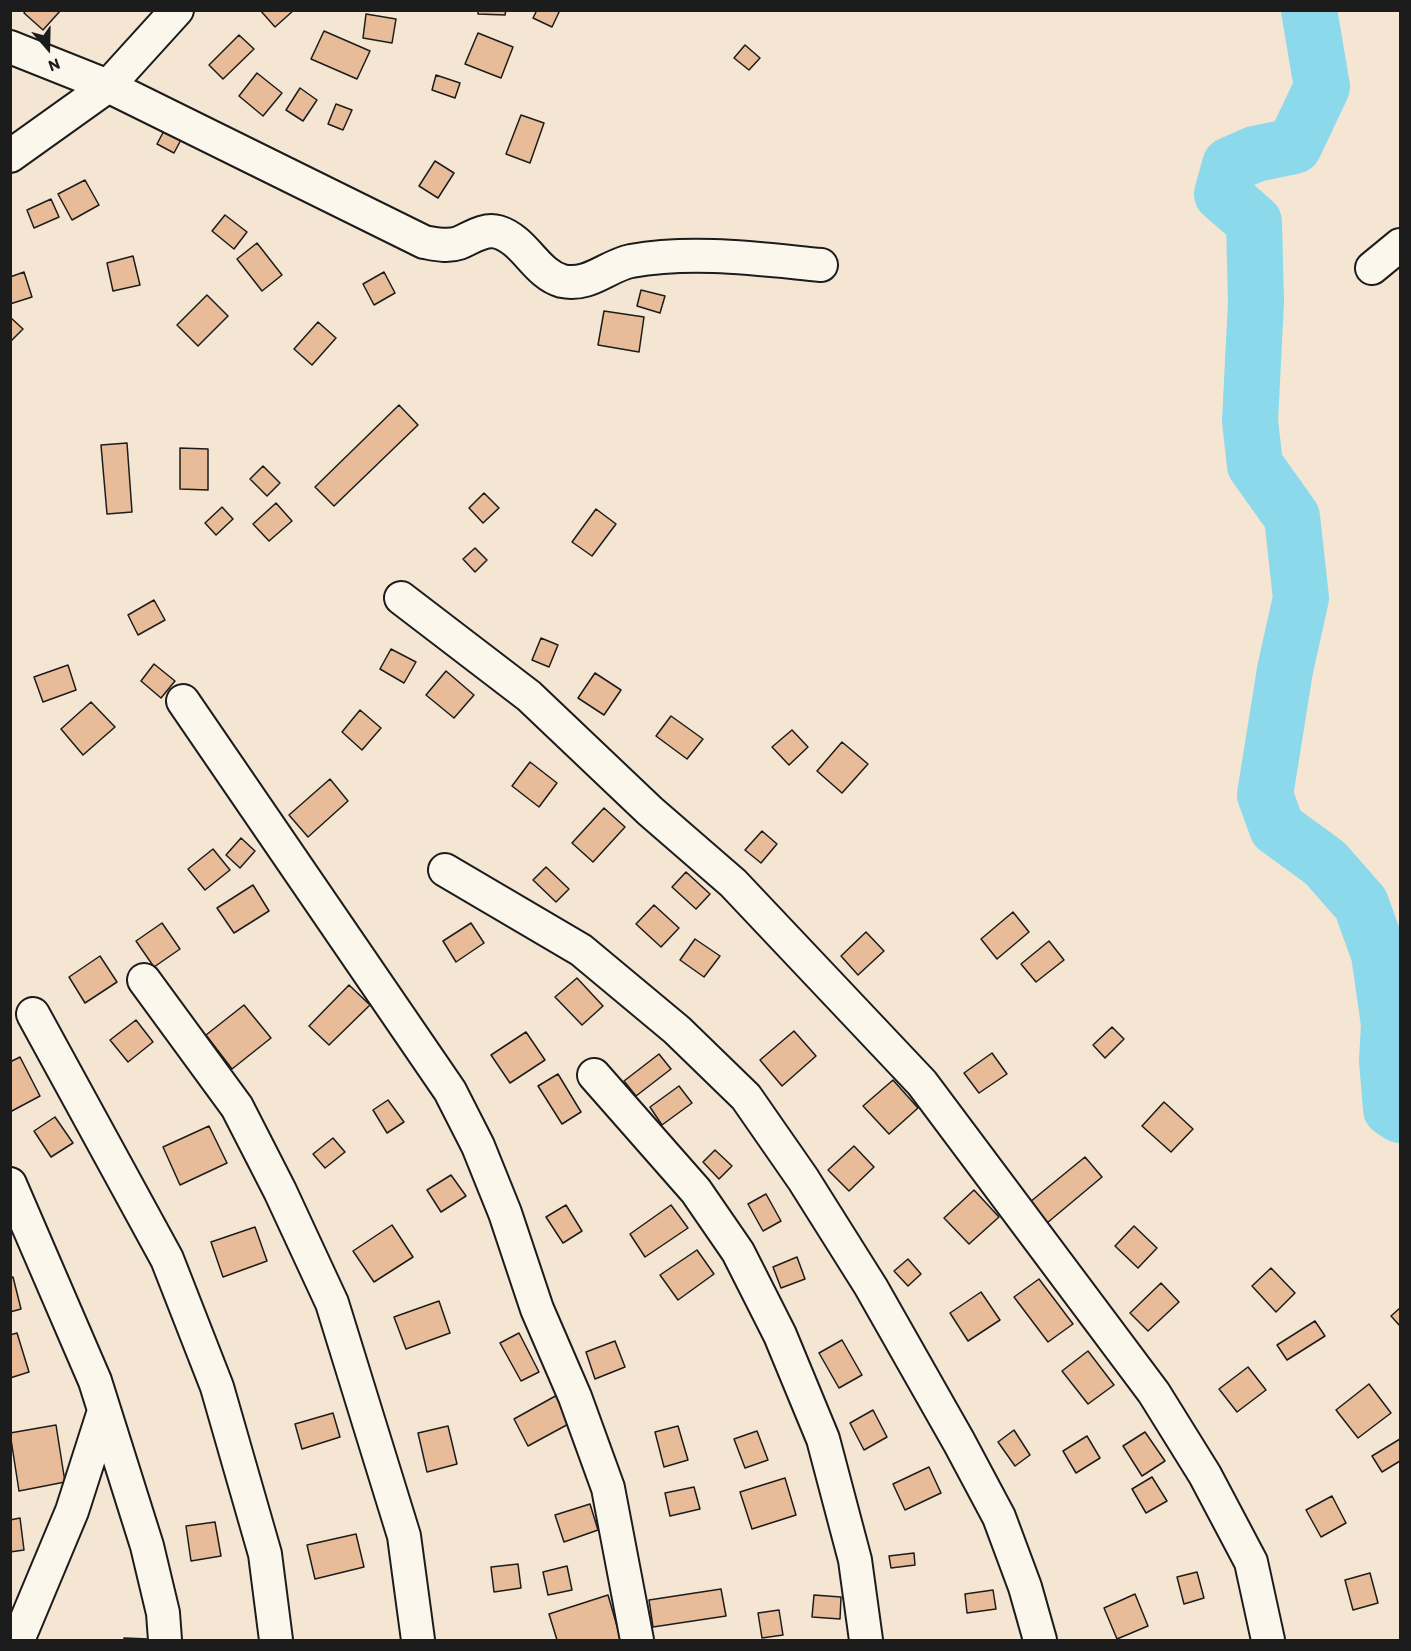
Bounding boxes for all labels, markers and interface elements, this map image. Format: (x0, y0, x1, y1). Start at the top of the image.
north arrow (18, 18, 78, 78)
text: N (46, 55, 63, 76)

